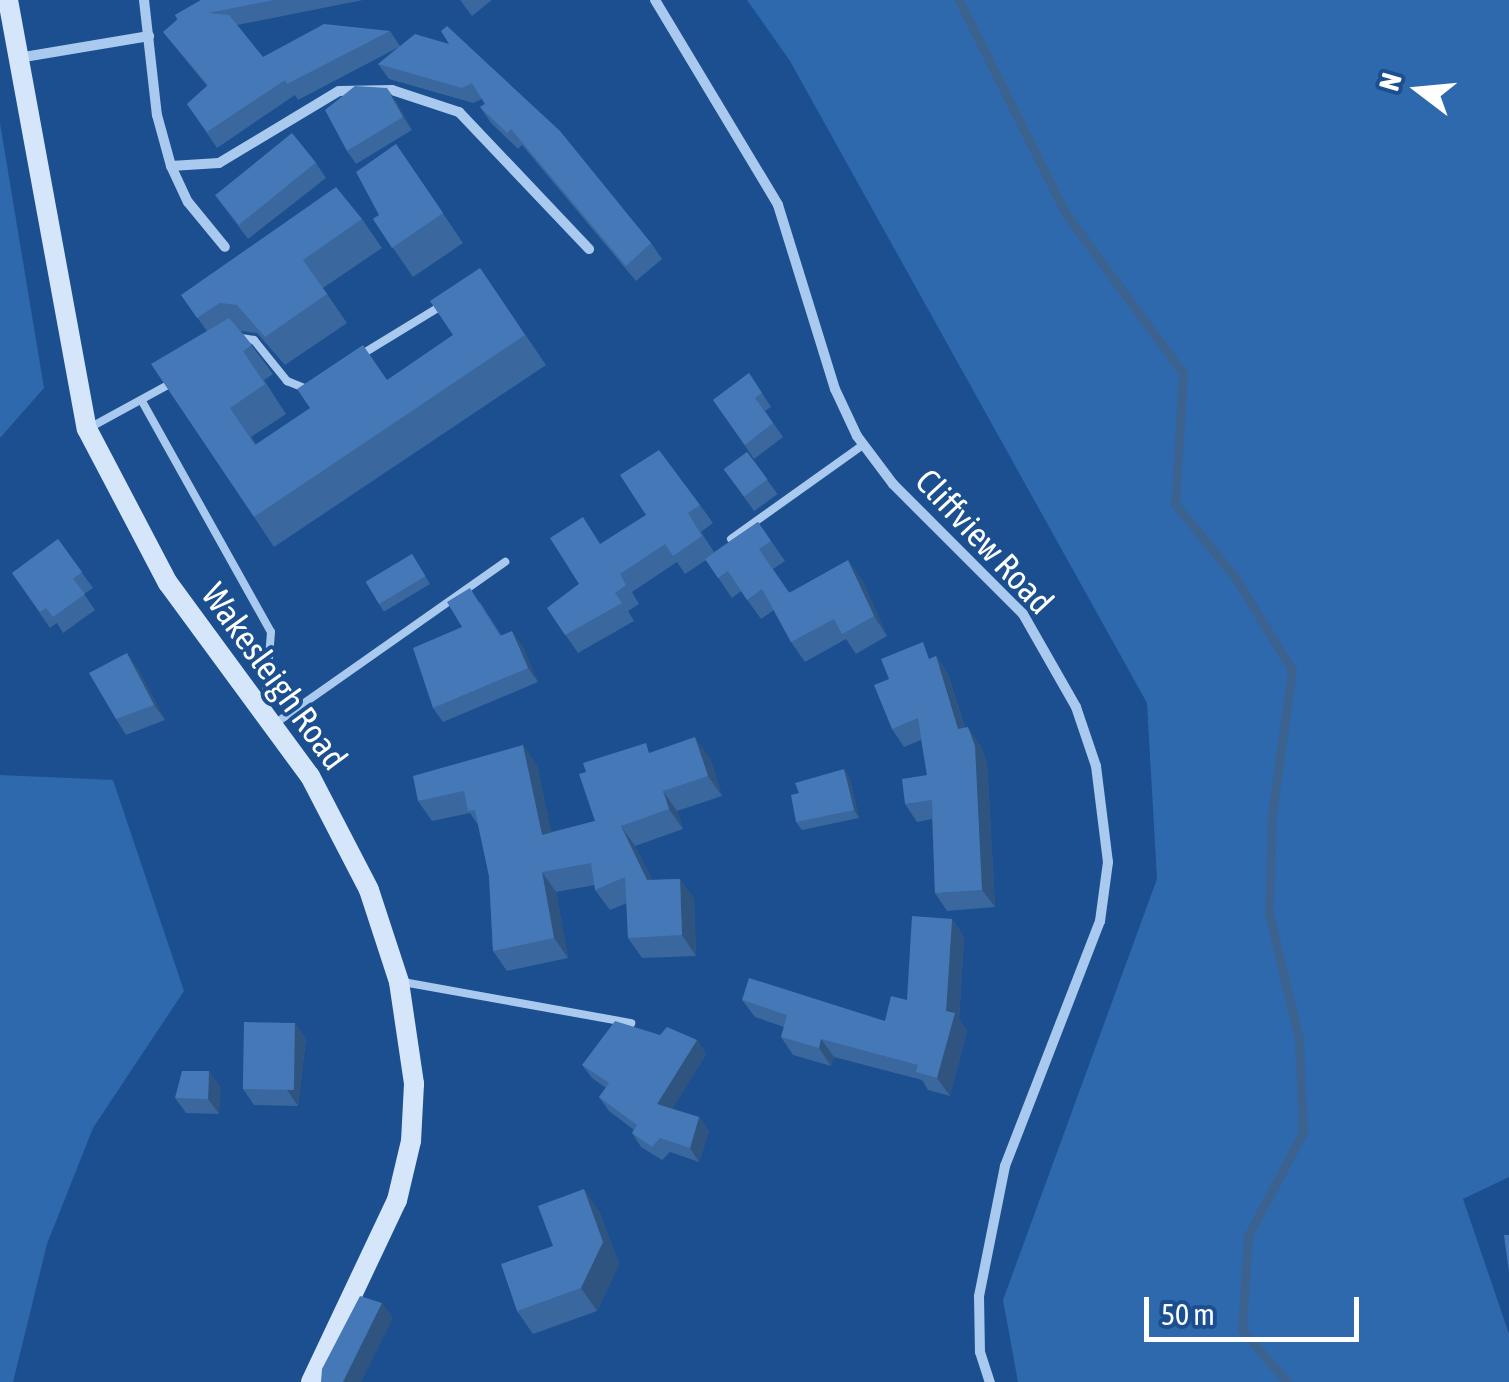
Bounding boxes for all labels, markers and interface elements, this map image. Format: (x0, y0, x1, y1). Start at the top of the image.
north arrow (1369, 40, 1469, 140)
text: N (1373, 69, 1408, 94)
street label: Cliffview Road (907, 460, 1063, 622)
street label: Wakesleigh Road (193, 575, 357, 777)
scale bar (1149, 1277, 1364, 1339)
text: 50 m (1161, 1297, 1215, 1331)

